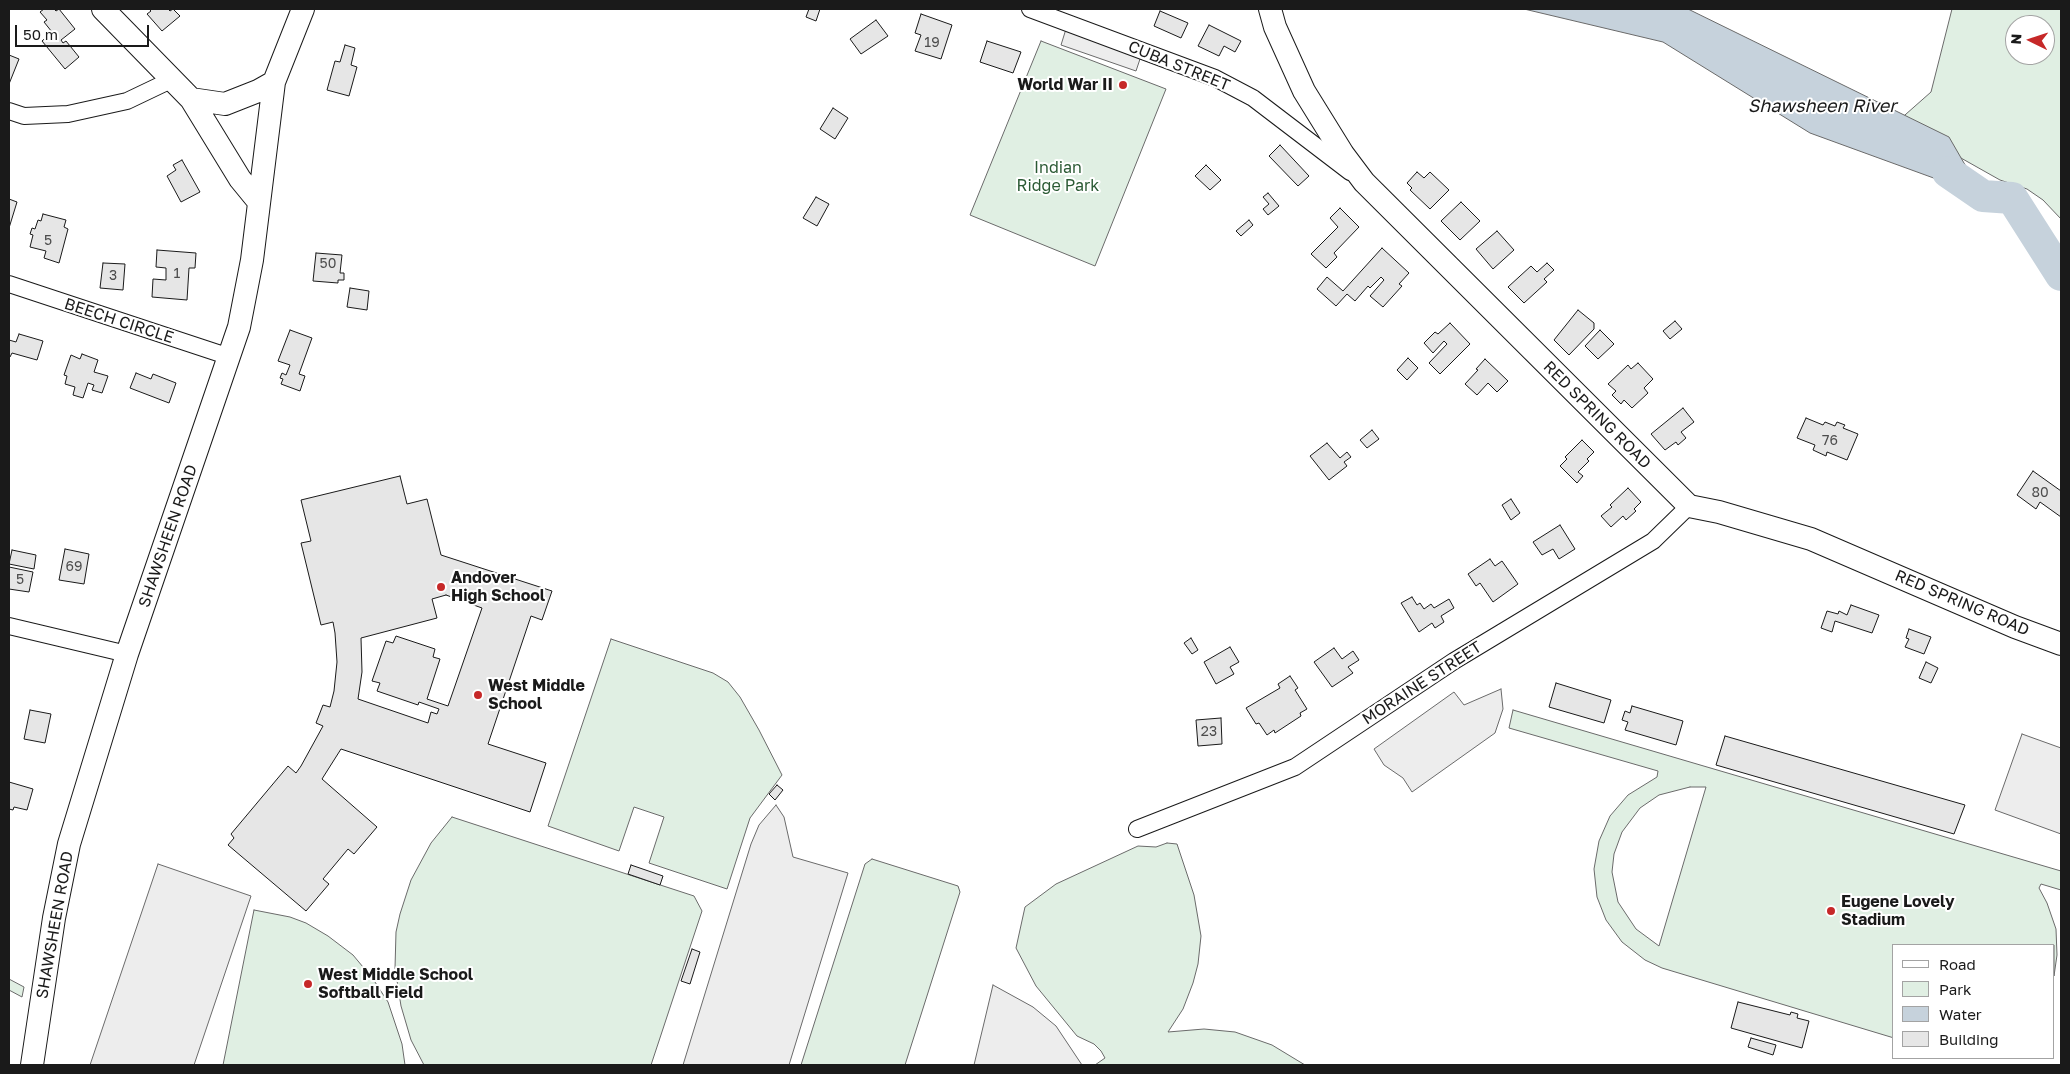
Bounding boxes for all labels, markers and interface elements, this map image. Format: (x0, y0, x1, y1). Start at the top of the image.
scale bar (18, 15, 151, 47)
north arrow (2005, 15, 2055, 65)
text: 50 m (23, 25, 58, 43)
text: N (2007, 33, 2024, 45)
house number: 19 (924, 35, 940, 51)
street label: CUBA STREET (1125, 37, 1233, 95)
place label: World War II (1017, 75, 1113, 95)
marker: World War II (1117, 79, 1129, 91)
water label: Shawsheen River (1748, 95, 1896, 117)
park label: Indian Ridge Park (1017, 158, 1099, 196)
house number: 5 (44, 233, 52, 249)
house number: 50 (320, 256, 336, 272)
house number: 1 (174, 266, 180, 282)
house number: 3 (109, 268, 117, 284)
street label: BEECH CIRCLE (62, 294, 176, 348)
street label: RED SPRING ROAD (1539, 357, 1655, 473)
house number: 76 (1822, 433, 1838, 449)
street label: SHAWSHEEN ROAD (135, 462, 201, 610)
house number: 80 (2031, 485, 2049, 501)
house number: 69 (66, 559, 82, 575)
street label: RED SPRING ROAD (1892, 566, 2032, 640)
place label: Andover High School (451, 568, 545, 606)
house number: 5 (16, 572, 24, 588)
marker: Andover High School (435, 581, 447, 593)
street label: MORAINE STREET (1359, 637, 1485, 729)
place label: West Middle School (488, 676, 585, 714)
marker: West Middle School (472, 689, 484, 701)
house number: 23 (1201, 724, 1217, 740)
street label: SHAWSHEEN ROAD (33, 850, 77, 1000)
place label: Eugene Lovely Stadium (1841, 892, 1955, 930)
marker: Eugene Lovely Stadium (1825, 905, 1837, 917)
legend (1892, 944, 2055, 1059)
text: Road (1939, 955, 1976, 973)
place label: West Middle School Softball Field (318, 965, 473, 1003)
marker: West Middle School Softball Field (302, 978, 314, 990)
text: Park (1939, 980, 1971, 998)
text: Water (1939, 1005, 1982, 1023)
text: Building (1939, 1030, 1999, 1048)

